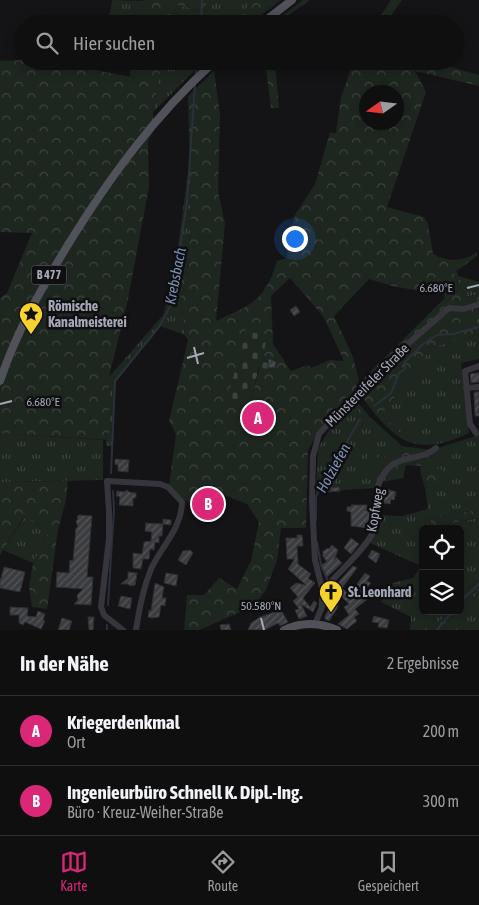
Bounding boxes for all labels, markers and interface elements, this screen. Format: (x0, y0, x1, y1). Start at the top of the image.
search box (15, 15, 464, 70)
icon: search (33, 29, 61, 57)
text: Hier suchen (73, 32, 155, 54)
north arrow (359, 85, 404, 130)
your location (282, 226, 308, 252)
water label: Krebsbach (161, 246, 189, 306)
road number: B 477 (32, 266, 66, 284)
text: 6.680°E (419, 281, 453, 295)
place label: Römische Kanalmeisterei (48, 298, 127, 330)
place icon: Römische Kanalmeisterei (18, 301, 44, 335)
street label: Münstereifeler Straße (322, 340, 412, 430)
text: 6.680°E (26, 395, 60, 409)
pin: A (242, 399, 274, 437)
water label: Holziefen (313, 440, 353, 496)
pin: B (192, 485, 224, 523)
street label: Kopfweg (363, 487, 387, 533)
map controls (419, 525, 464, 615)
button: locate (419, 525, 464, 570)
button: layers (419, 570, 464, 615)
church icon: St. Leonhard (318, 579, 344, 613)
place label: St. Leonhard (348, 584, 412, 600)
text: 50.580°N (241, 599, 281, 613)
text: In der Nähe (20, 651, 109, 675)
text: 2 Ergebnisse (387, 654, 459, 672)
text: Kriegerdenkmal (67, 711, 180, 733)
text: A (32, 722, 40, 740)
text: 200 m (423, 722, 459, 740)
text: Ort (67, 733, 86, 751)
text: Ingenieurbüro Schnell K. Dipl.-Ing. (67, 781, 303, 803)
text: B (32, 792, 40, 810)
text: 300 m (423, 792, 459, 810)
text: Büro · Kreuz-Weiher-Straße (67, 803, 223, 821)
tab: Karte (60, 848, 88, 894)
tab: Route (208, 848, 238, 894)
tab: Gespeichert (358, 848, 419, 894)

